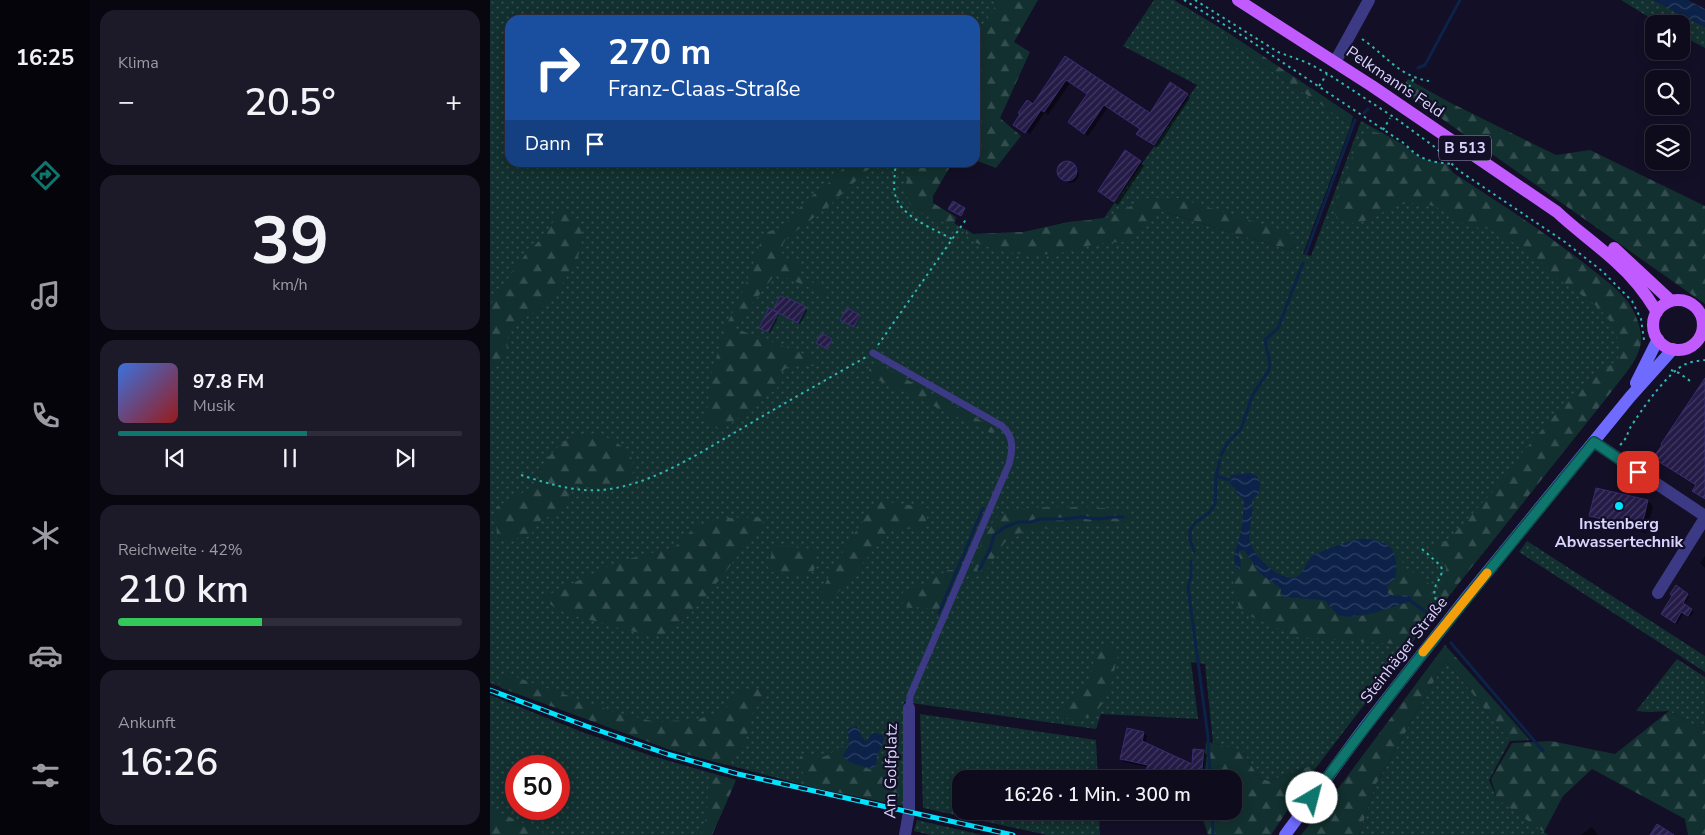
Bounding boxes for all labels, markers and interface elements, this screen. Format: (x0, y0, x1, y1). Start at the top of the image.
map controls (1645, 15, 1690, 170)
button: sound (1645, 15, 1690, 60)
text: 270 m (608, 29, 711, 76)
icon: right (525, 35, 590, 100)
street label: Pelkmanns Feld (1342, 41, 1448, 123)
text: 16:25 (16, 43, 74, 73)
text: Klima (118, 52, 159, 74)
button: search (1645, 70, 1690, 115)
text: Franz-Claas-Straße (608, 74, 800, 104)
text: 20.5° (244, 77, 336, 128)
text: − (118, 83, 135, 121)
text: + (445, 83, 462, 121)
button: layers (1645, 125, 1690, 170)
icon: arrive (581, 130, 609, 158)
text: Dann (525, 131, 571, 157)
road number: B 513 (1439, 136, 1491, 160)
icon: directions (28, 158, 63, 193)
text: 39 (251, 197, 329, 286)
text: km/h (272, 274, 308, 296)
icon: music (28, 278, 63, 313)
text: 97.8 FM (193, 369, 264, 395)
text: Musik (193, 395, 235, 417)
icon: phone (28, 398, 63, 433)
icon: previous (161, 444, 189, 472)
icon: pause (276, 444, 304, 472)
icon: next (391, 444, 419, 472)
pin (1617, 451, 1659, 493)
icon: arrive (1624, 458, 1652, 486)
marker: Instenberg Abwassertechnik (1613, 500, 1625, 512)
place label: Instenberg Abwassertechnik (1555, 513, 1684, 553)
icon: climate (28, 518, 63, 553)
text: Reichweite · 42% (118, 539, 243, 561)
text: 210 km (118, 564, 249, 615)
street label: Steinhäger Straße (1355, 592, 1453, 708)
icon: car (28, 638, 63, 673)
text: Ankunft (118, 712, 175, 734)
street label: Am Golfplatz (879, 723, 903, 819)
text: 16:26 (118, 737, 218, 788)
speed limit sign: 50 (505, 755, 570, 820)
icon: filters (28, 758, 63, 793)
position arrow (1285, 771, 1337, 823)
text: 16:26 · 1 Min. · 300 m (1003, 782, 1191, 808)

